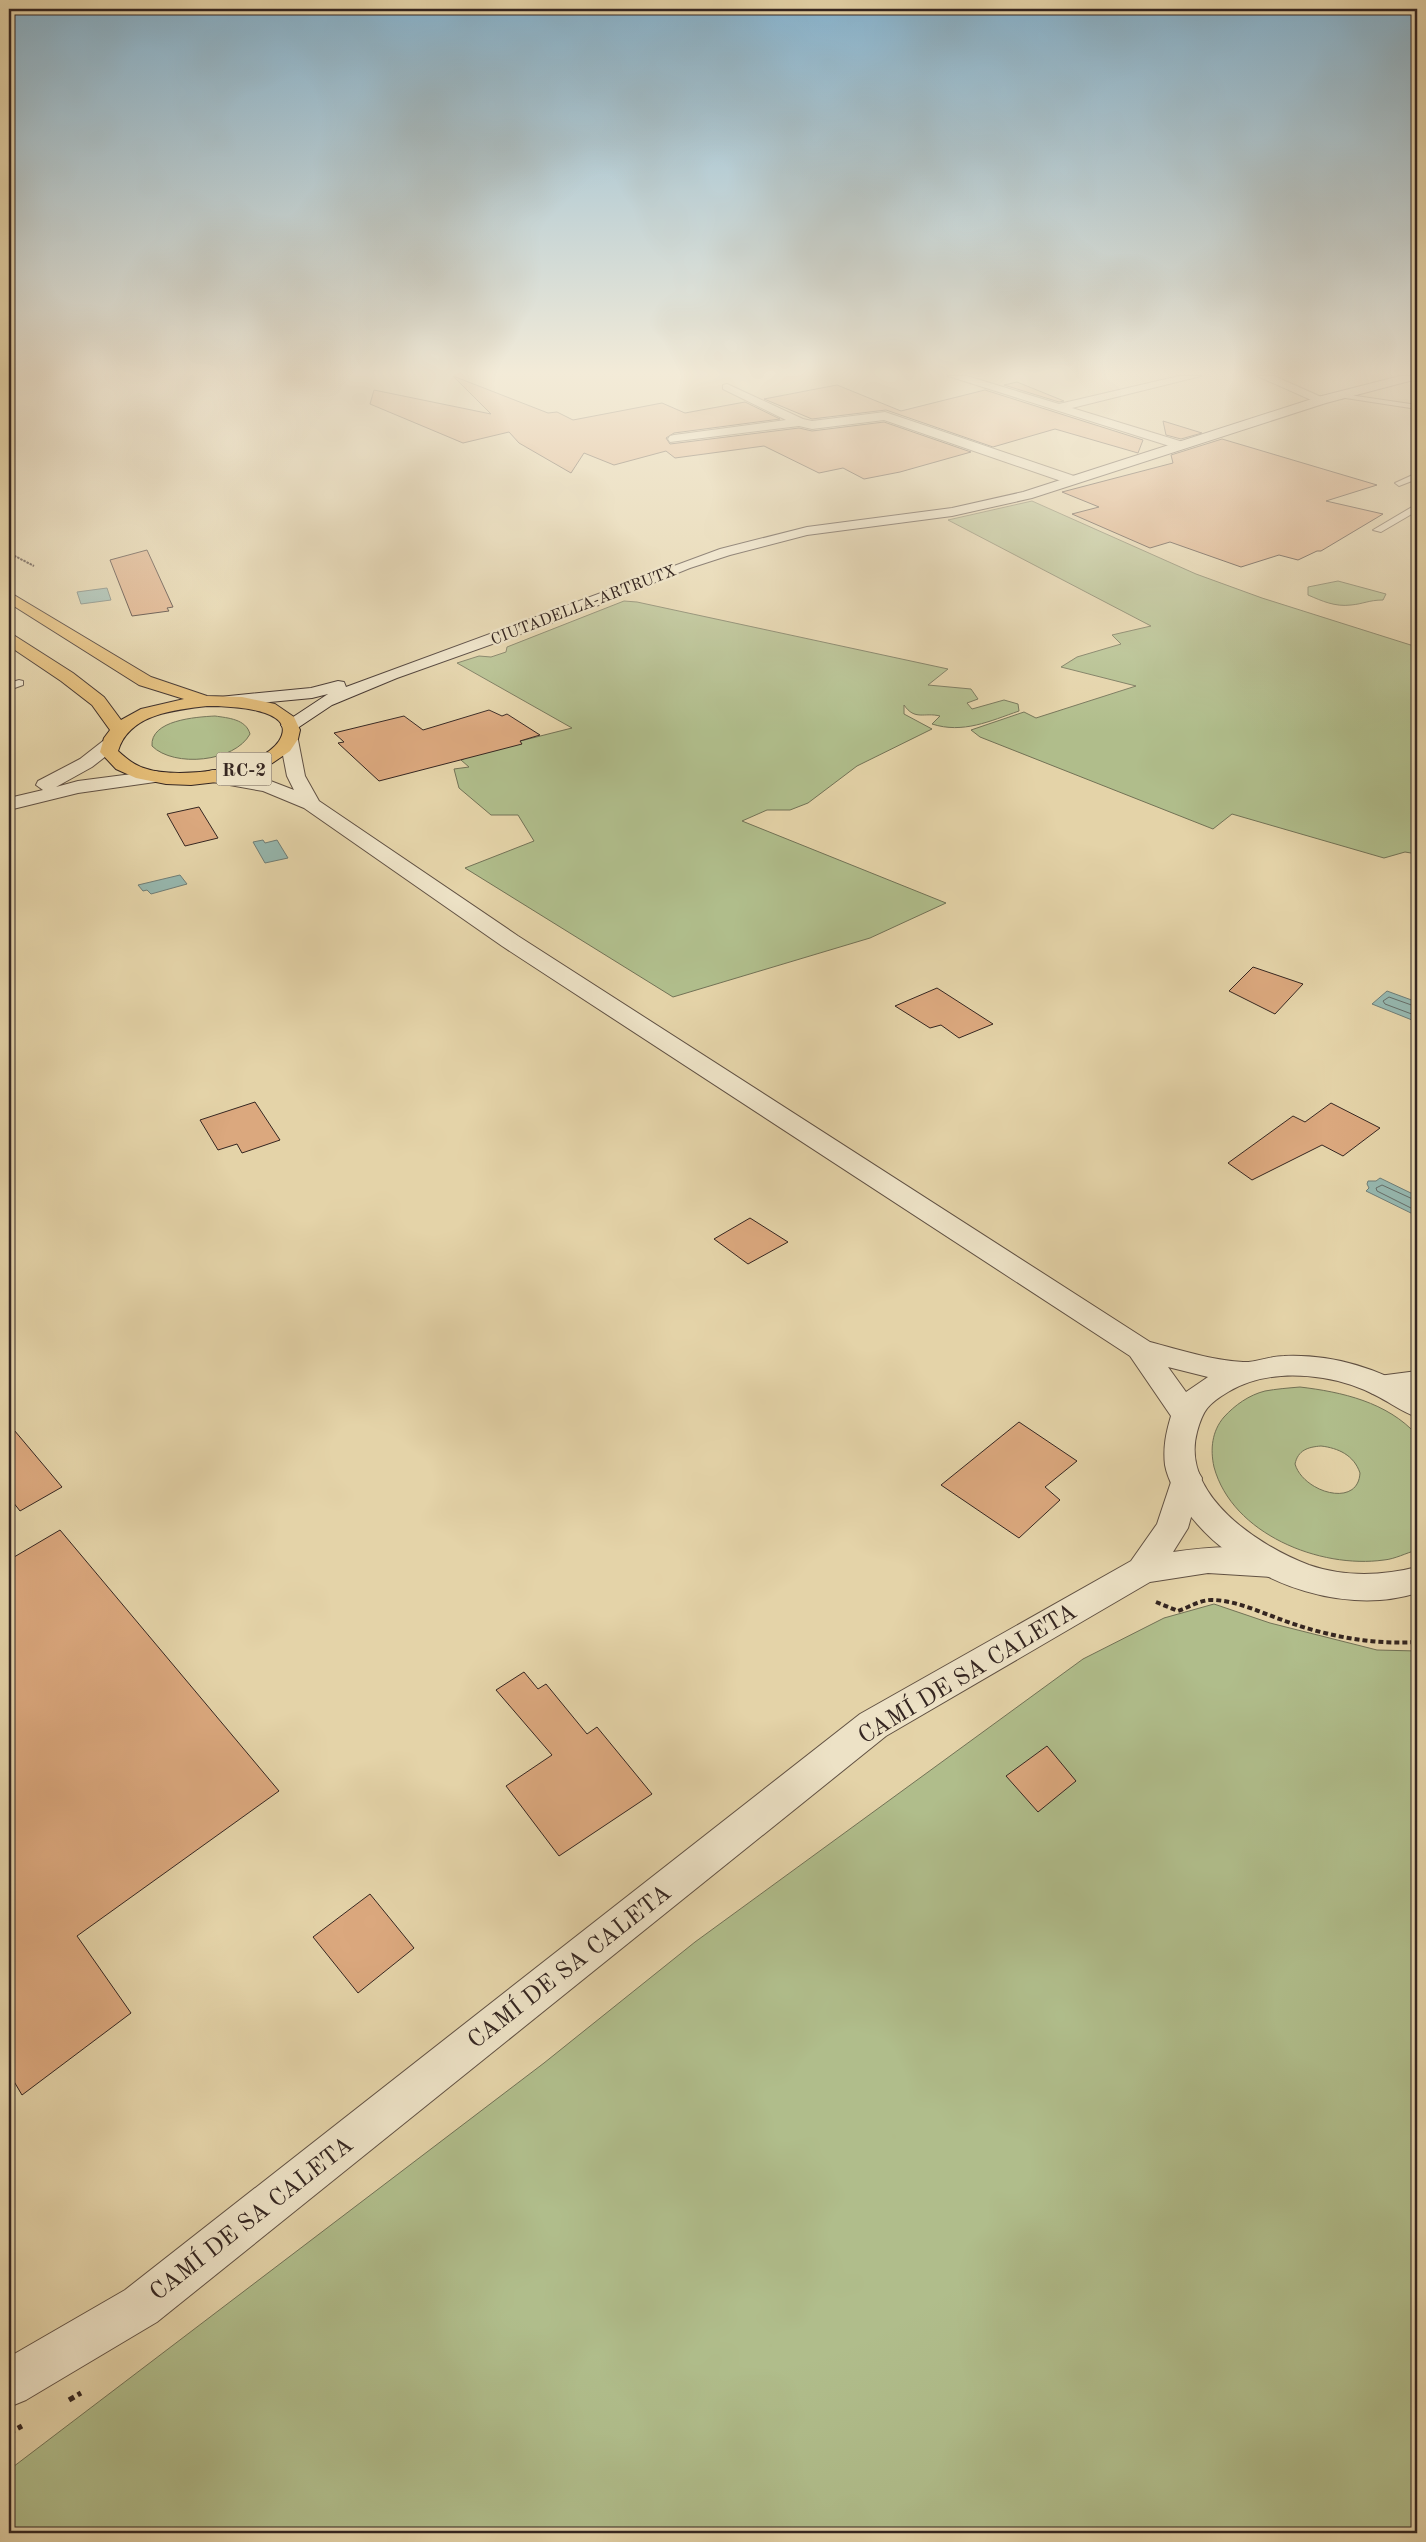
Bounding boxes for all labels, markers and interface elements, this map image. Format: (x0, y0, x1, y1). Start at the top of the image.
street label: CIUTADELLA-ARTRUTX (489, 563, 678, 649)
road number: RC-2 (216, 752, 272, 786)
street label: CAMÍ DE SA CALETA (853, 1597, 1081, 1749)
street label: CAMÍ DE SA CALETA (462, 1878, 676, 2054)
street label: CAMÍ DE SA CALETA (144, 2130, 358, 2306)

